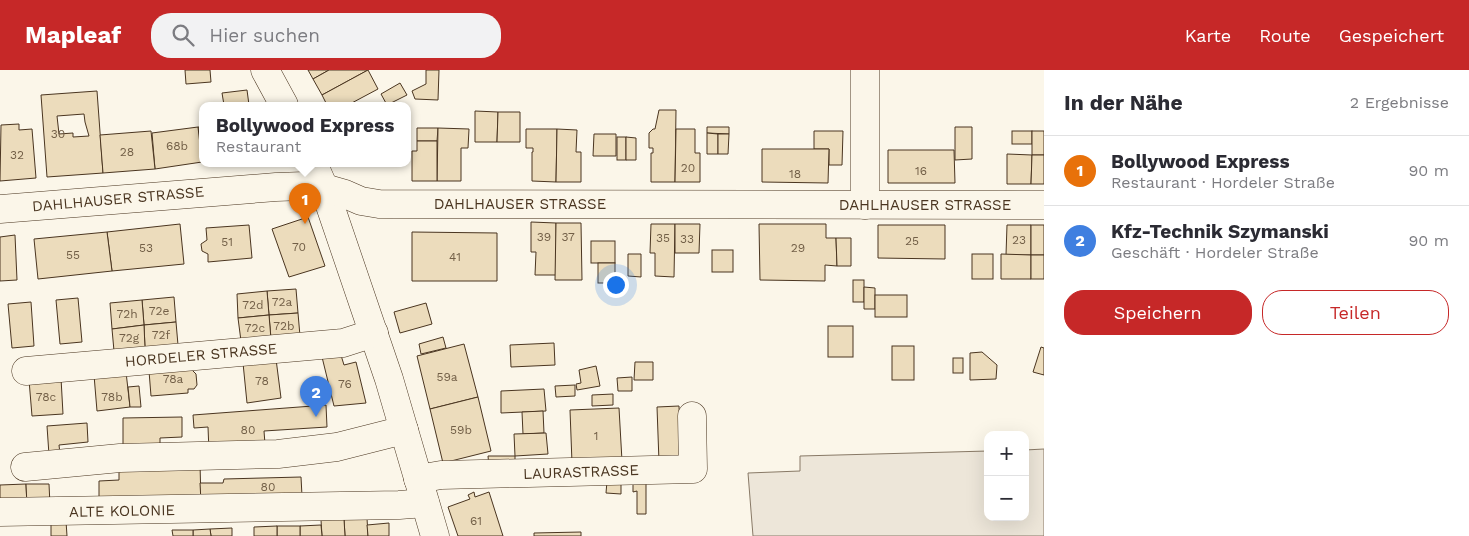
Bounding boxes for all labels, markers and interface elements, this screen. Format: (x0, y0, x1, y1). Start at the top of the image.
search box (151, 13, 501, 58)
text: Mapleaf (25, 21, 121, 49)
icon: search (169, 21, 197, 49)
text: Hier suchen (209, 24, 320, 47)
text: Karte (1185, 25, 1231, 46)
text: Route (1259, 25, 1311, 46)
text: Gespeichert (1339, 25, 1444, 46)
text: In der Nähe (1064, 90, 1183, 115)
text: 2 Ergebnisse (1350, 93, 1449, 112)
popup (199, 102, 411, 167)
text: Bollywood Express (216, 114, 394, 137)
house number: 30 (51, 127, 65, 141)
text: Restaurant (216, 137, 301, 156)
house number: 68b (166, 139, 188, 153)
house number: 28 (120, 145, 134, 159)
house number: 32 (10, 148, 24, 162)
text: Bollywood Express (1111, 150, 1290, 173)
house number: 20 (681, 161, 695, 175)
text: 1 (1077, 161, 1083, 180)
text: 90 m (1408, 161, 1449, 180)
house number: 16 (915, 164, 927, 178)
house number: 18 (789, 167, 801, 181)
text: Restaurant · Hordeler Straße (1111, 173, 1335, 192)
street label: DAHLHAUSER STRASSE (31, 183, 205, 215)
pin: 1 (289, 183, 321, 224)
street label: DAHLHAUSER STRASSE (434, 195, 606, 213)
street label: DAHLHAUSER STRASSE (839, 196, 1011, 214)
text: Kfz-Technik Szymanski (1111, 220, 1329, 243)
house number: 39 (537, 230, 551, 244)
house number: 37 (561, 230, 575, 244)
house number: 35 (656, 231, 670, 245)
text: 2 (1075, 231, 1085, 250)
text: 90 m (1408, 231, 1449, 250)
house number: 33 (680, 232, 694, 246)
house number: 23 (1012, 233, 1026, 247)
house number: 25 (905, 234, 919, 248)
house number: 51 (221, 235, 233, 249)
house number: 70 (292, 240, 306, 254)
house number: 53 (139, 241, 153, 255)
house number: 29 (791, 241, 805, 255)
text: Geschäft · Hordeler Straße (1111, 243, 1319, 262)
house number: 55 (66, 248, 80, 262)
house number: 41 (449, 250, 461, 264)
your location (603, 272, 629, 298)
button: Speichern (1064, 290, 1252, 335)
button: Teilen (1262, 290, 1449, 335)
house number: 72a (272, 295, 292, 309)
house number: 72d (242, 298, 264, 312)
house number: 72e (149, 304, 169, 318)
house number: 72h (116, 307, 138, 321)
house number: 72b (273, 319, 295, 333)
house number: 72c (245, 321, 266, 335)
house number: 72f (152, 328, 171, 342)
house number: 72g (119, 331, 140, 345)
street label: HORDELER STRASSE (124, 339, 278, 371)
house number: 59a (436, 370, 458, 384)
house number: 78a (163, 372, 184, 386)
house number: 78 (255, 374, 269, 388)
pin: 2 (300, 376, 332, 417)
house number: 76 (338, 377, 352, 391)
house number: 78c (36, 390, 57, 404)
house number: 78b (101, 390, 123, 404)
house number: 80 (241, 423, 255, 437)
house number: 59b (450, 423, 472, 437)
house number: 1 (594, 429, 598, 443)
map controls (984, 431, 1029, 521)
button: + (984, 431, 1029, 476)
street label: LAURASTRASSE (523, 461, 639, 483)
button: − (984, 476, 1029, 521)
house number: 80 (261, 480, 275, 494)
street label: ALTE KOLONIE (69, 501, 175, 521)
house number: 61 (470, 514, 482, 528)

